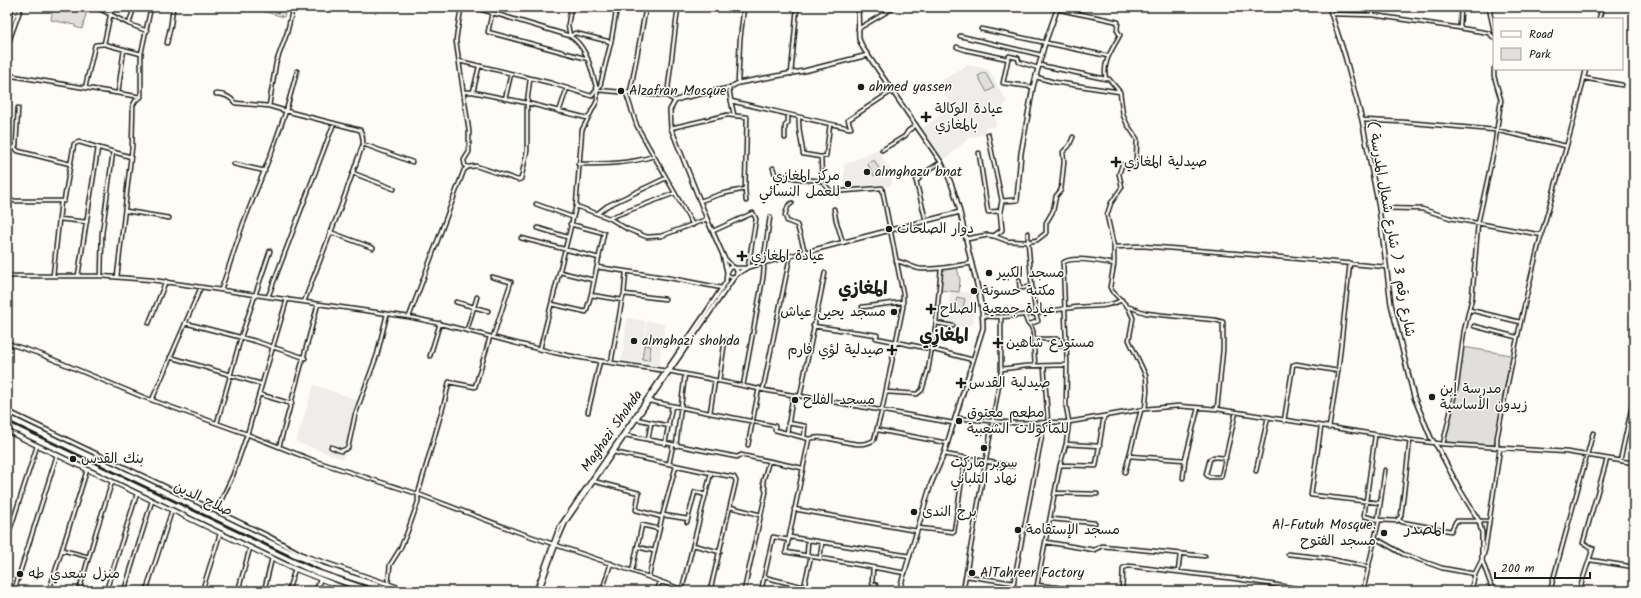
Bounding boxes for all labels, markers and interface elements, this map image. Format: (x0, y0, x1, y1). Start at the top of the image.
legend (1493, 18, 1623, 70)
text: Road (1529, 25, 1554, 44)
text: Park (1529, 45, 1551, 64)
place label: ahmed yassen (869, 76, 952, 98)
place label: Alzafran Mosque (629, 80, 727, 102)
marker: ahmed yassen (856, 82, 866, 92)
marker: Alzafran Mosque (616, 86, 626, 96)
place label: عيادة الوكالة بالمغازي (935, 98, 1003, 136)
marker: عيادة الوكالة بالمغازي (920, 111, 932, 123)
street label: شارع رقم 3 ( شارع شمال المدرسة ) (1361, 119, 1421, 339)
place label: صيدلية المغازي (1124, 151, 1207, 173)
marker: صيدلية المغازي (1111, 157, 1121, 167)
place label: almghazu bnat (875, 161, 963, 183)
place label: مركز المغازي للعمل النسائي (759, 165, 840, 204)
marker: almghazu bnat (862, 167, 872, 177)
marker: مركز المغازي للعمل النسائي (843, 179, 853, 189)
place label: دوار الصلحات (897, 218, 974, 240)
marker: دوار الصلحات (884, 224, 894, 234)
place label: عيادة المغازي (751, 245, 824, 267)
marker: عيادة المغازي (736, 250, 748, 262)
place label: مسجد الكبير (996, 262, 1065, 284)
marker: مسجد الكبير (984, 268, 994, 278)
district label: المغازي (838, 275, 888, 304)
place label: مكتبة حسونة (982, 280, 1055, 302)
marker: مكتبة حسونة (969, 286, 979, 296)
place label: عيادة جمعية الصلاح (940, 298, 1055, 320)
place label: مسجد يحيى عياش (780, 301, 886, 323)
marker: عيادة جمعية الصلاح (925, 303, 937, 315)
marker: مسجد يحيى عياش (889, 307, 899, 317)
district label: المغازِي (919, 322, 969, 351)
place label: almghazi shohda (642, 330, 740, 352)
place label: مستودع شاهين (1006, 332, 1094, 354)
marker: almghazi shohda (629, 336, 639, 346)
marker: مستودع شاهين (993, 338, 1003, 348)
place label: صيدلية لؤي فارم (787, 339, 884, 361)
marker: صيدلية لؤي فارم (887, 345, 897, 355)
place label: صيدلية القدس (969, 372, 1050, 394)
marker: صيدلية القدس (956, 378, 966, 388)
place label: مدرسة إبن زيدون الأساسية (1440, 378, 1528, 416)
street label: Maghazi Shohda (576, 385, 648, 477)
place label: مسجد الفلاح (803, 389, 875, 411)
marker: مدرسة إبن زيدون الأساسية (1427, 392, 1437, 402)
marker: مسجد الفلاح (790, 395, 800, 405)
place label: مطعم معتوق للمأكولات الشعبية (967, 402, 1069, 440)
marker: مطعم معتوق للمأكولات الشعبية (954, 416, 964, 426)
marker: سوبر ماركت نهاد التلباني (979, 443, 989, 453)
place label: بنك القدس (81, 448, 144, 470)
place label: سوبر ماركت نهاد التلباني (950, 452, 1018, 491)
marker: بنك القدس (68, 454, 78, 464)
street label: صلاح الدين (170, 476, 236, 522)
place label: برج الندى (922, 501, 977, 523)
marker: برج الندى (909, 507, 919, 517)
place label: Al-Futuh Mosque. مسجد الفتوح (1272, 514, 1376, 552)
district label: المصدر (1402, 517, 1446, 542)
place label: مسجد الإستقامة (1026, 519, 1120, 541)
marker: مسجد الإستقامة (1013, 525, 1023, 535)
marker: Al-Futuh Mosque. مسجد الفتوح (1379, 528, 1389, 538)
scale bar (1495, 554, 1590, 580)
text: 200 m (1501, 559, 1535, 578)
place label: AlTahreer Factory (980, 562, 1084, 584)
place label: منزل سعدي طه (28, 563, 120, 585)
marker: AlTahreer Factory (967, 568, 977, 578)
marker: منزل سعدي طه (15, 569, 25, 579)

